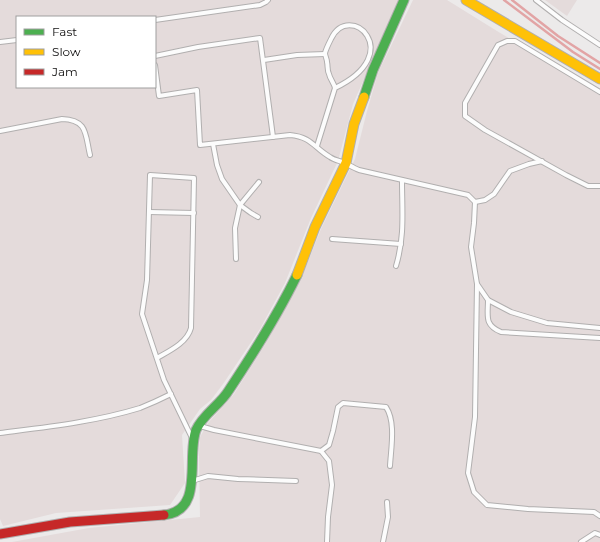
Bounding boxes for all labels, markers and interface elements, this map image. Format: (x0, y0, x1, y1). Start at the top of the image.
legend (16, 16, 156, 88)
text: Fast (52, 24, 77, 39)
text: Slow (52, 44, 81, 59)
text: Jam (51, 64, 78, 79)

